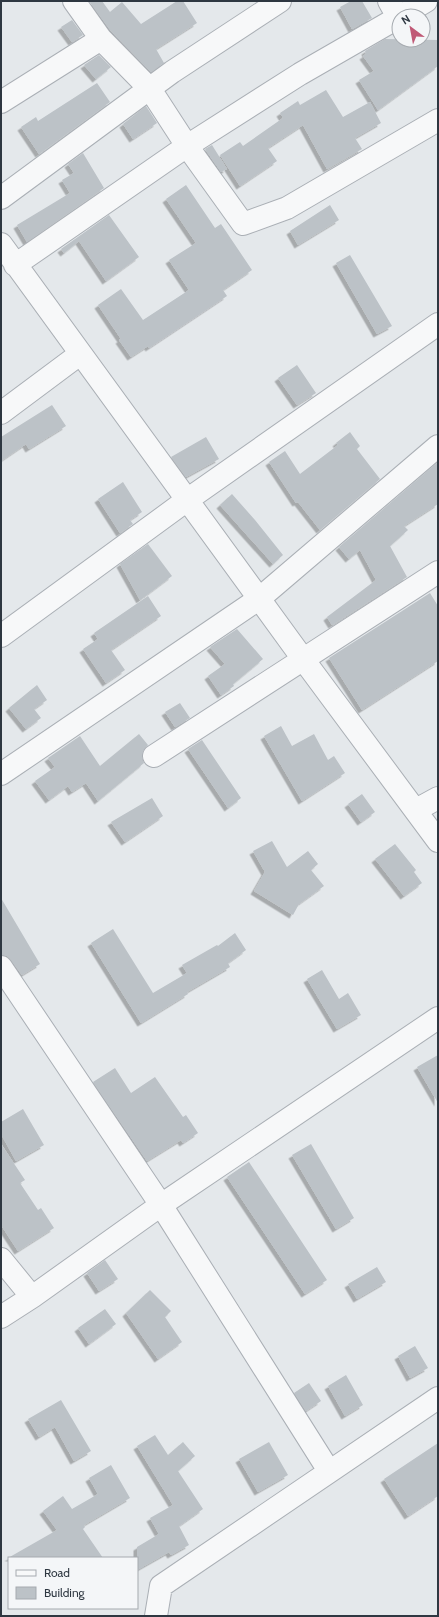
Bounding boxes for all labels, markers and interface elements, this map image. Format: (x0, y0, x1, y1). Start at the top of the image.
north arrow (391, 8, 431, 48)
text: N (399, 12, 413, 28)
legend (8, 1557, 138, 1609)
text: Road (44, 1565, 70, 1580)
text: Building (44, 1585, 86, 1600)

